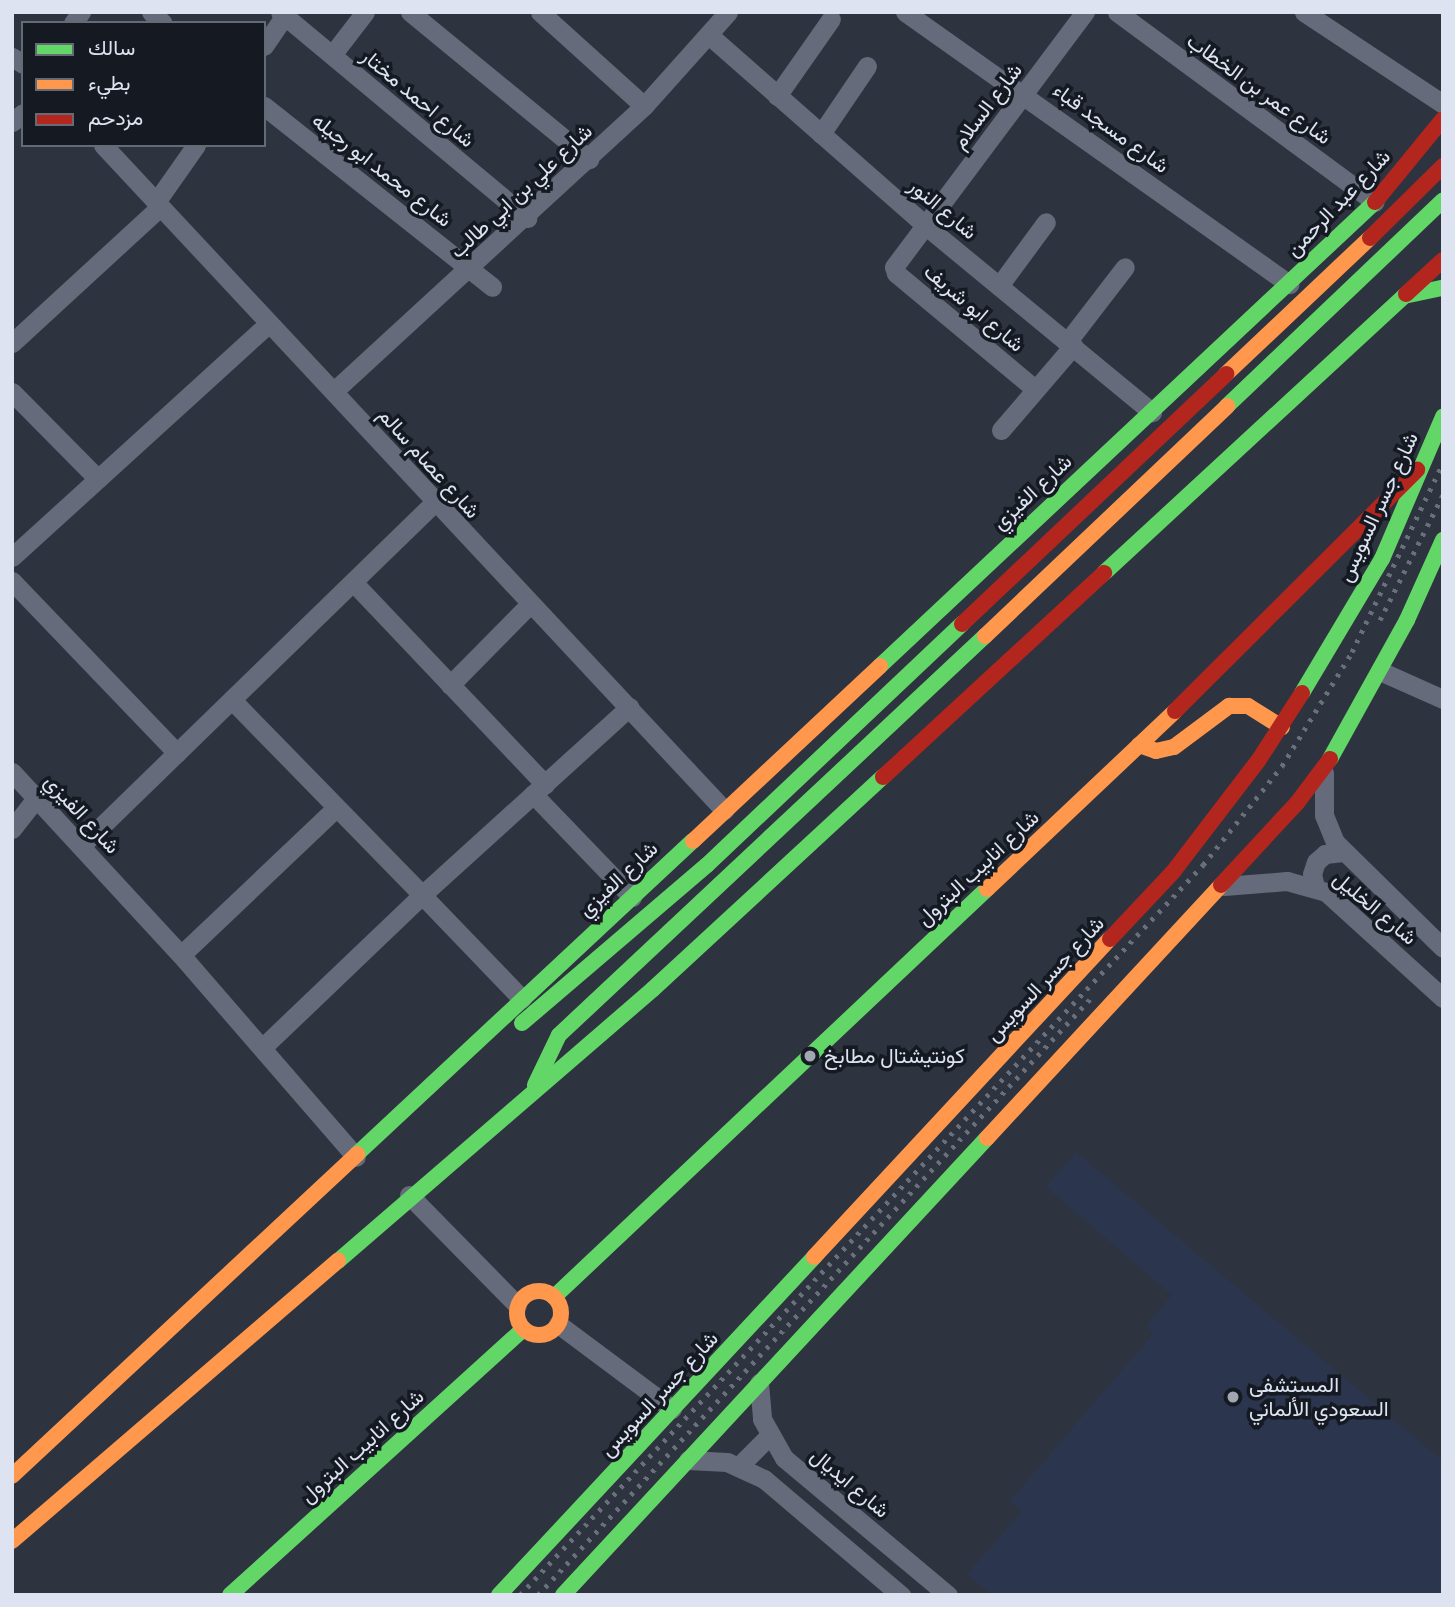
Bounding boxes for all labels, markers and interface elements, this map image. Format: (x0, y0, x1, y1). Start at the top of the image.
legend (21, 21, 266, 147)
street label: شارع عمر بن الخطاب (1182, 28, 1336, 150)
text: سالك (88, 33, 135, 62)
street label: شارع احمد مختار (356, 43, 480, 153)
street label: شارع السلام (947, 58, 1027, 154)
text: بطيء (88, 68, 131, 97)
street label: شارع مسجد قباء (1048, 78, 1174, 178)
text: مزدحم (88, 103, 143, 132)
street label: شارع محمد ابو رجيله (307, 108, 457, 232)
street label: شارع علي بن ابي طالب (445, 119, 597, 263)
street label: شارع عبد الرحمن (1280, 144, 1396, 262)
street label: شارع النور (904, 173, 982, 245)
street label: شارع ابو شريف (919, 259, 1029, 357)
street label: شارع عصام سالم (373, 402, 485, 524)
street label: شارع جسر السويس (1332, 428, 1424, 586)
street label: شارع الفيزي (987, 449, 1077, 535)
street label: شارع الفيزي (39, 769, 125, 859)
street label: شارع انابيب البترول (912, 805, 1044, 931)
street label: شارع الفيزي (573, 836, 663, 922)
street label: شارع الخليل (1328, 866, 1422, 950)
street label: شارع جسر السويس (980, 911, 1110, 1047)
place label: كونتيشتال مطابخ (824, 1043, 965, 1069)
marker: كونتيشتال مطابخ (802, 1048, 818, 1064)
street label: شارع جسر السويس (594, 1326, 724, 1462)
place label: المستشفى السعودي الألماني (1249, 1372, 1389, 1422)
street label: شارع انابيب البترول (295, 1384, 429, 1508)
marker: المستشفى السعودي الألماني (1223, 1387, 1243, 1407)
street label: شارع ايديال (805, 1443, 895, 1523)

